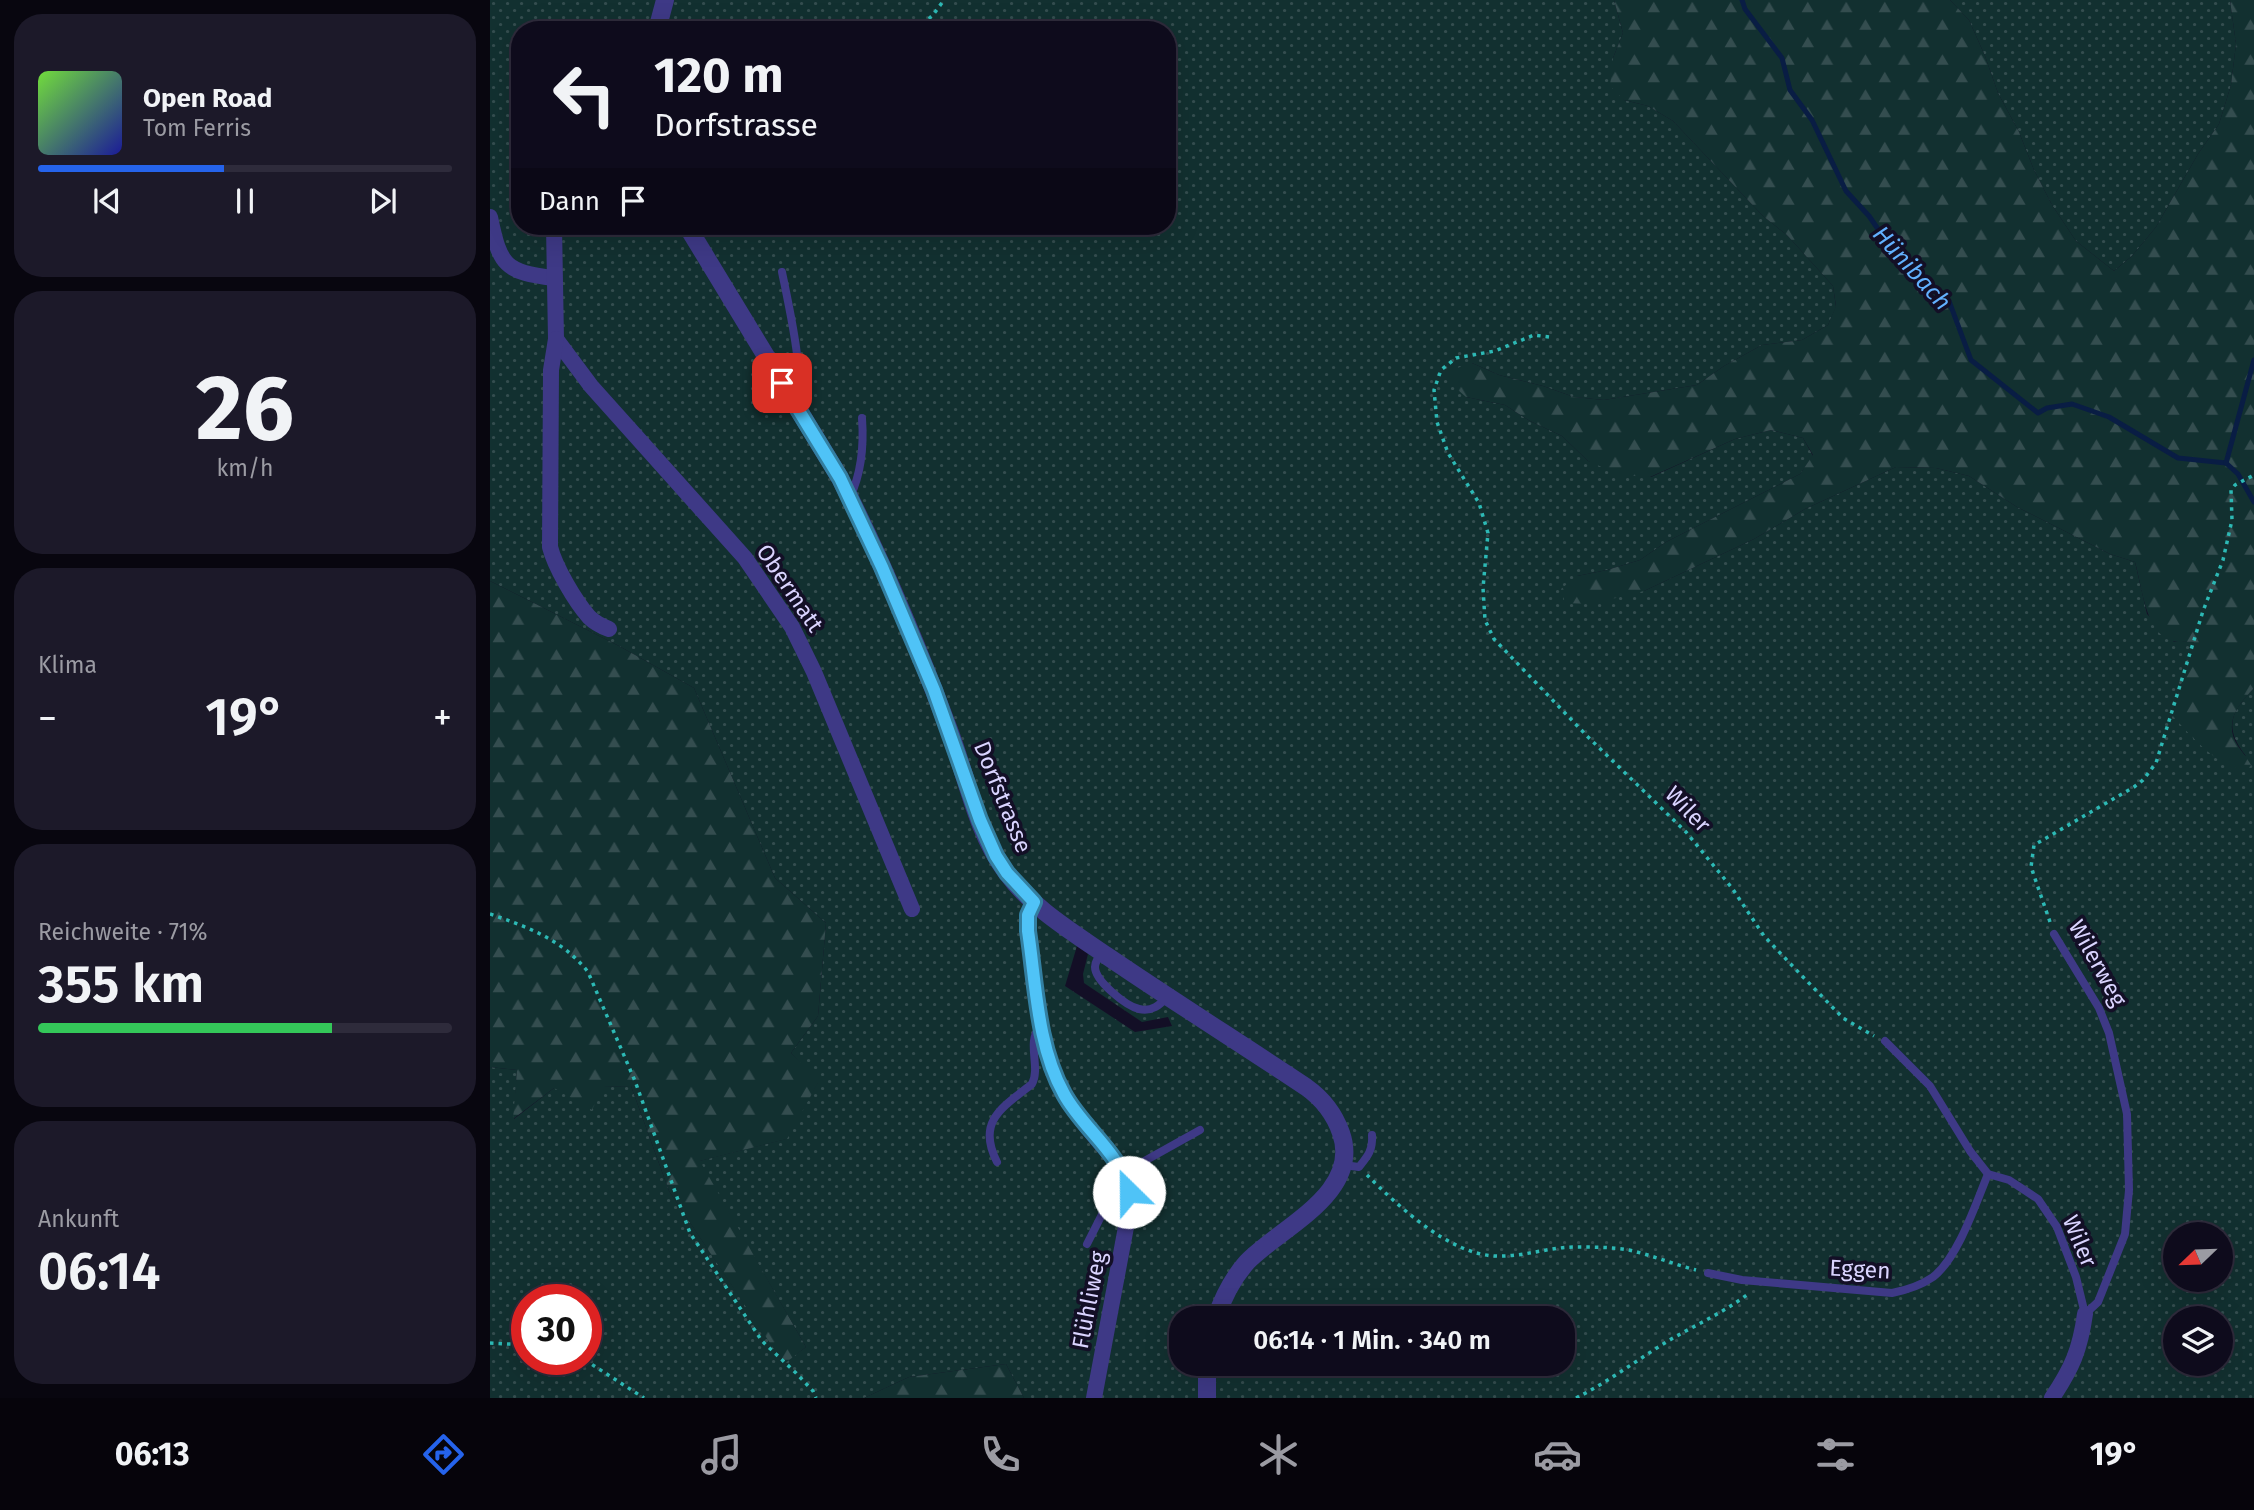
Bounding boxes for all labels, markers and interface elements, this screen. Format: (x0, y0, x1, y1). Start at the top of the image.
text: 120 m (654, 46, 784, 105)
icon: left (539, 49, 630, 140)
text: Open Road (143, 83, 272, 114)
text: Dorfstrasse (654, 106, 818, 144)
text: Tom Ferris (143, 114, 251, 142)
icon: previous (88, 182, 126, 220)
icon: pause (226, 182, 264, 220)
icon: next (364, 182, 402, 220)
icon: arrive (614, 182, 652, 220)
text: Dann (539, 186, 600, 217)
water label: Hünibach (1867, 220, 1957, 316)
pin (752, 353, 812, 413)
text: 26 (196, 354, 294, 463)
icon: arrive (763, 364, 801, 402)
text: km/h (217, 454, 273, 482)
street label: Obermatt (750, 539, 830, 638)
text: Klima (38, 651, 97, 679)
text: 19° (205, 686, 285, 749)
text: − (38, 695, 57, 741)
text: + (433, 695, 452, 741)
street label: Dorfstrasse (968, 737, 1038, 857)
street label: Wiler (1659, 780, 1717, 838)
street label: Wilerweg (2063, 915, 2133, 1011)
text: Reichweite · 71% (38, 918, 208, 946)
text: 355 km (38, 953, 204, 1016)
position arrow (1092, 1155, 1166, 1229)
text: Ankunft (38, 1205, 119, 1233)
street label: Wiler (2057, 1211, 2103, 1271)
north arrow (2163, 1222, 2233, 1292)
map controls (2163, 1222, 2233, 1376)
text: 06:14 (38, 1240, 160, 1303)
street label: Flühliweg (1066, 1249, 1112, 1351)
street label: Eggen (1829, 1253, 1891, 1285)
speed limit sign: 30 (511, 1284, 602, 1375)
button: layers (2163, 1306, 2233, 1376)
text: 06:14 · 1 Min. · 340 m (1253, 1325, 1491, 1356)
icon: directions (419, 1430, 468, 1479)
icon: music (697, 1430, 746, 1479)
icon: phone (976, 1430, 1025, 1479)
icon: climate (1254, 1430, 1303, 1479)
icon: car (1533, 1430, 1582, 1479)
icon: filters (1811, 1430, 1860, 1479)
text: 06:13 (115, 1435, 190, 1473)
text: 19° (2090, 1435, 2139, 1473)

